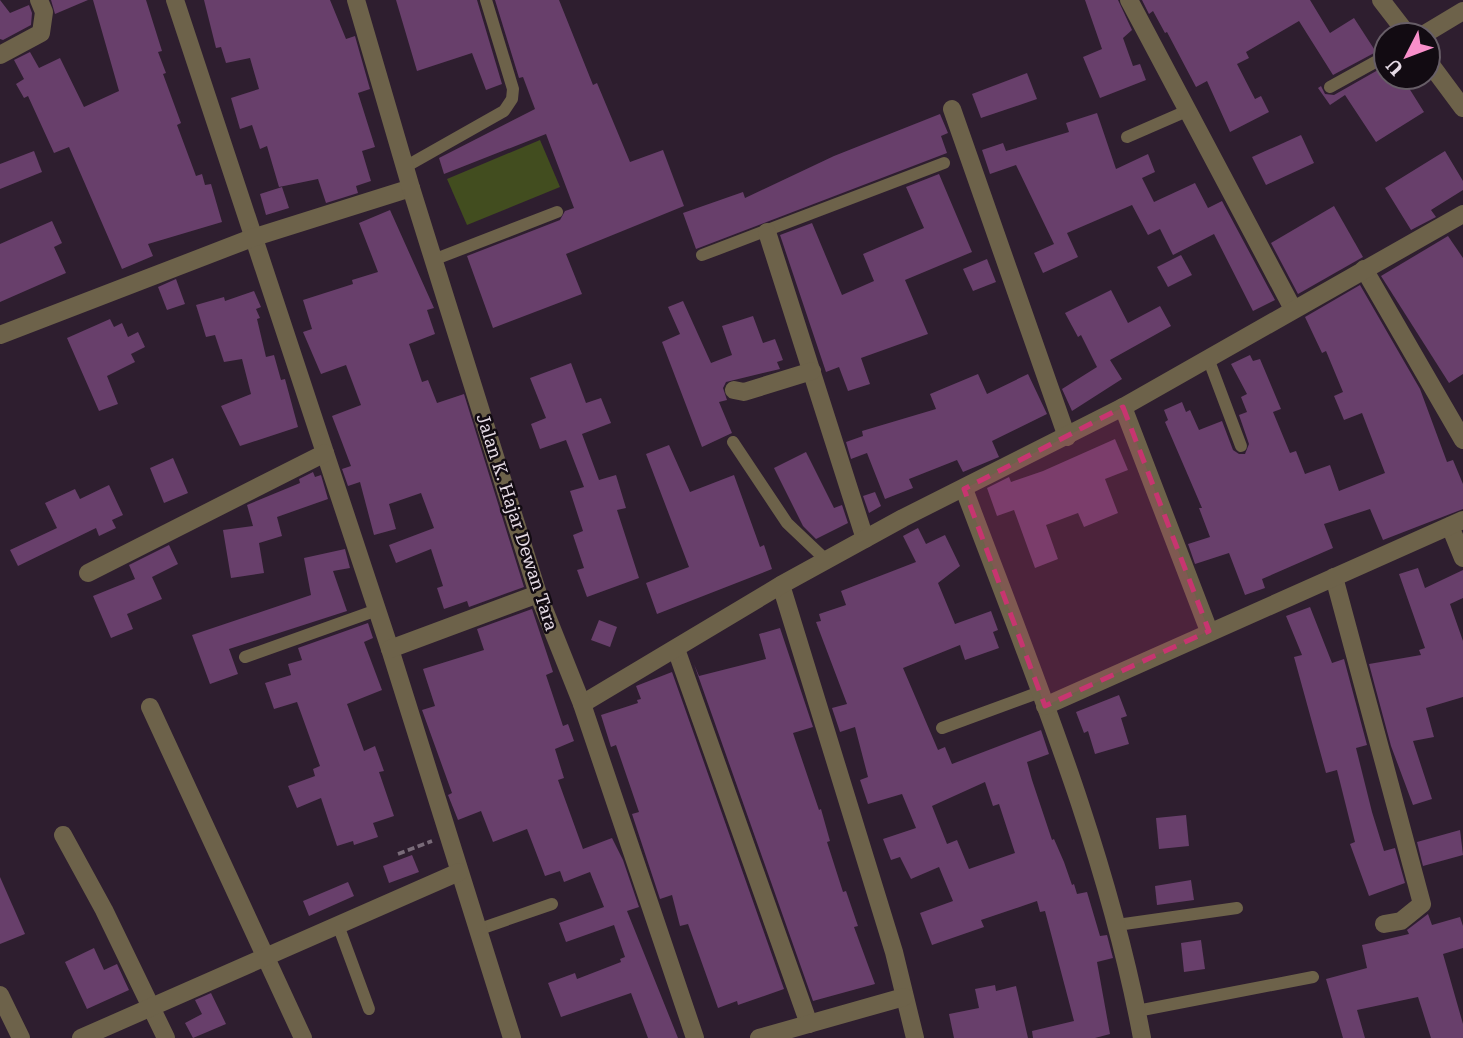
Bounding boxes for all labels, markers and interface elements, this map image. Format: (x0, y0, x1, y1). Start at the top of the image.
north arrow (1372, 21, 1442, 91)
text: U (1381, 54, 1408, 80)
street label: Jalan K. Hajar Dewan Tara (472, 411, 563, 633)

